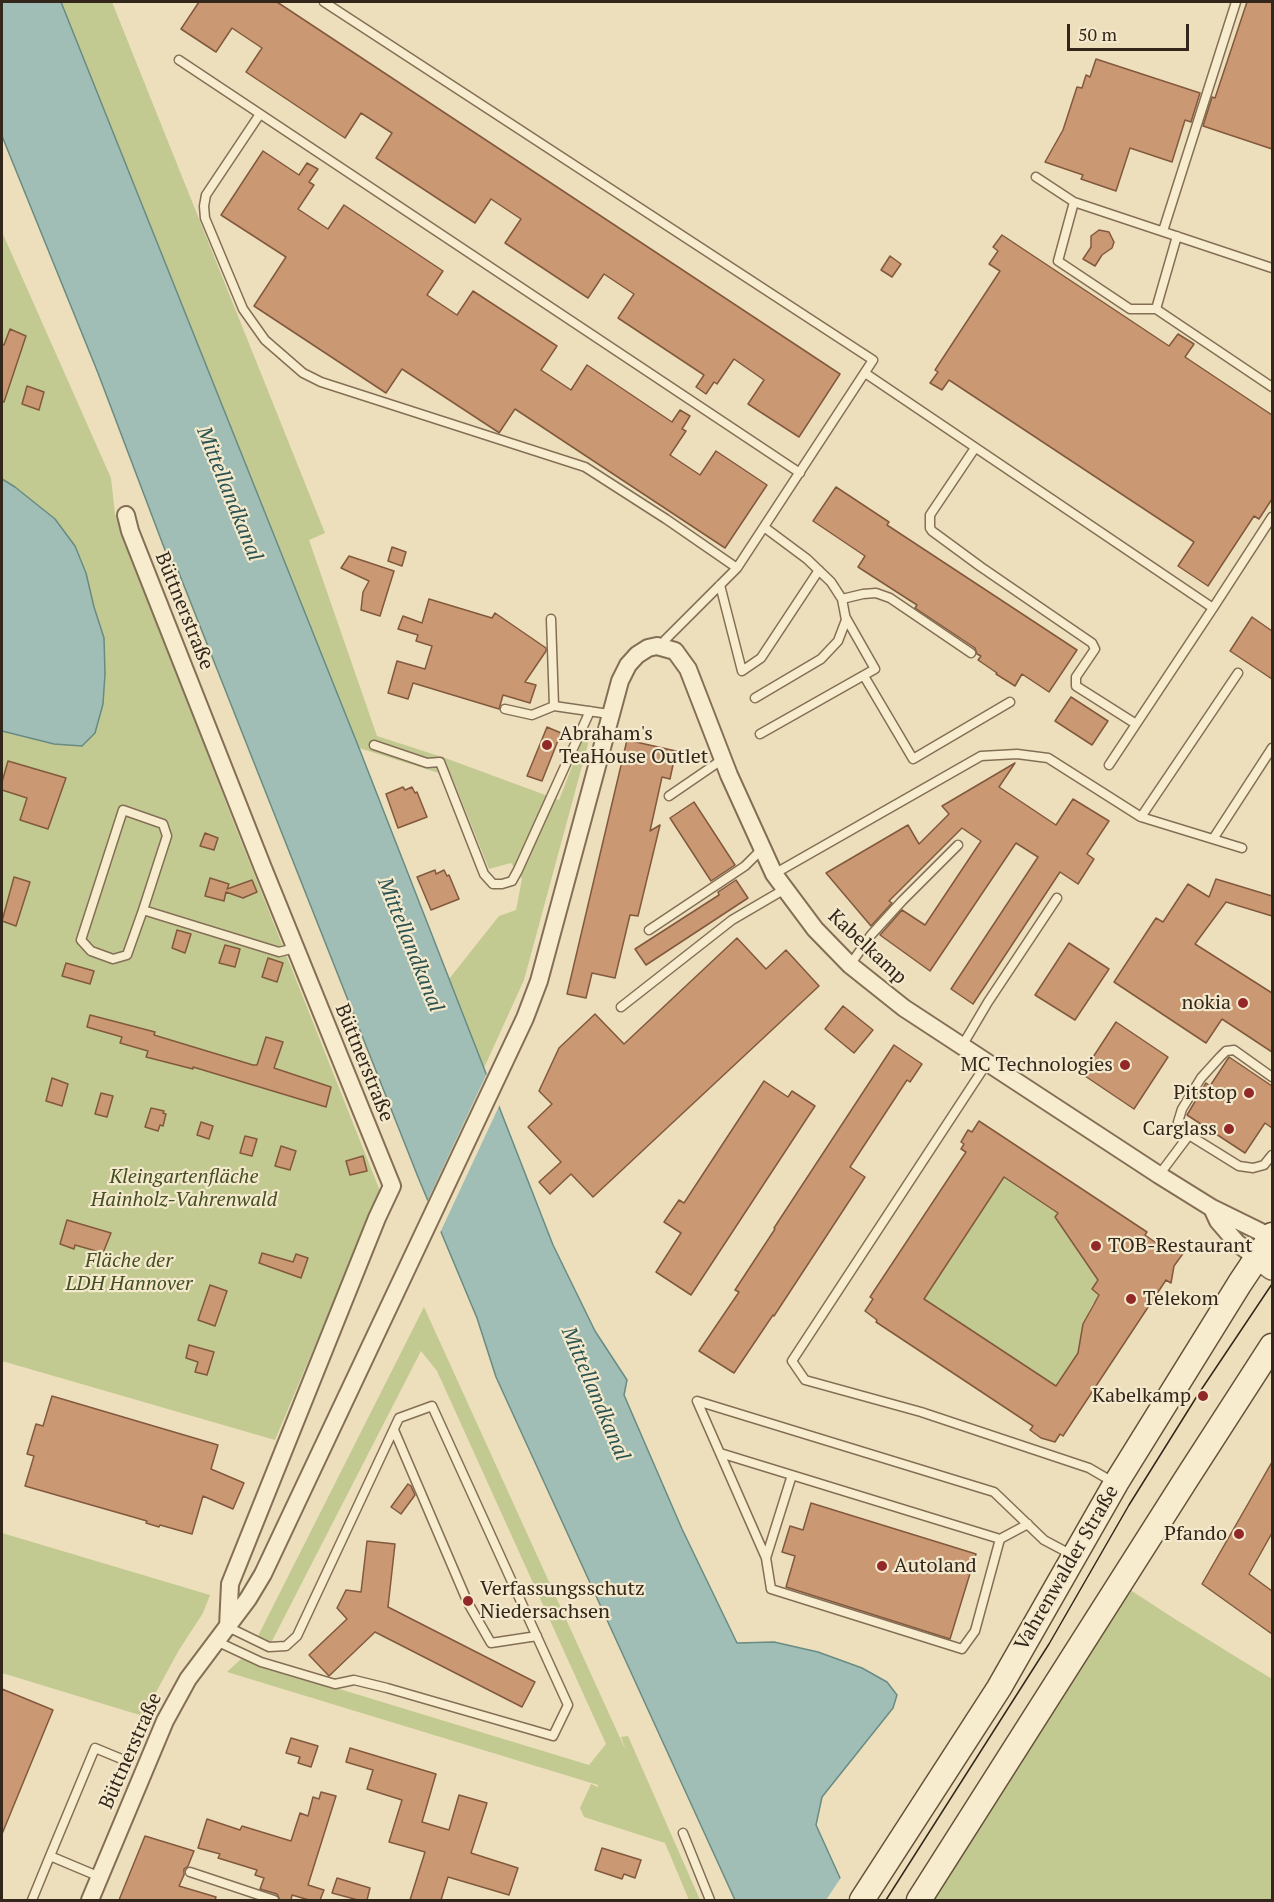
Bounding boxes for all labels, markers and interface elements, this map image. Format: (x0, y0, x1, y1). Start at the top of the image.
scale bar (1070, 12, 1192, 50)
text: 50 m (1078, 22, 1117, 46)
water label: Mittellandkanal (191, 423, 267, 565)
street label: Büttnerstraße (149, 549, 219, 673)
place label: Abraham's TeaHouse Outlet (559, 722, 708, 769)
marker: Abraham's TeaHouse Outlet (540, 738, 554, 752)
water label: Mittellandkanal (372, 874, 448, 1016)
street label: Kabelkamp (823, 904, 911, 990)
place label: nokia (1182, 991, 1231, 1015)
marker: nokia (1236, 996, 1250, 1010)
street label: Büttnerstraße (329, 1001, 399, 1125)
place label: MC Technologies (960, 1053, 1113, 1077)
marker: MC Technologies (1118, 1058, 1132, 1072)
place label: Pitstop (1173, 1081, 1237, 1105)
marker: Pitstop (1242, 1086, 1256, 1100)
place label: Carglass (1142, 1117, 1217, 1141)
marker: Carglass (1222, 1122, 1236, 1136)
park label: Kleingartenfläche Hainholz-Vahrenwald (91, 1165, 277, 1212)
place label: TOB-Restaurant (1108, 1234, 1253, 1258)
marker: TOB-Restaurant (1089, 1239, 1103, 1253)
park label: Fläche der LDH Hannover (66, 1249, 192, 1296)
place label: Telekom (1143, 1287, 1219, 1311)
marker: Telekom (1124, 1292, 1138, 1306)
water label: Mittellandkanal (555, 1323, 635, 1465)
place label: Kabelkamp (1092, 1384, 1191, 1408)
marker: Kabelkamp (1196, 1389, 1210, 1403)
street label: Vahrenwalder Straße (1010, 1481, 1124, 1655)
place label: Pfando (1164, 1522, 1227, 1546)
marker: Pfando (1232, 1527, 1246, 1541)
place label: Autoland (894, 1554, 977, 1578)
marker: Autoland (875, 1559, 889, 1573)
place label: Verfassungsschutz Niedersachsen (480, 1577, 645, 1624)
marker: Verfassungsschutz Niedersachsen (461, 1594, 475, 1608)
street label: Büttnerstraße (95, 1689, 167, 1813)

